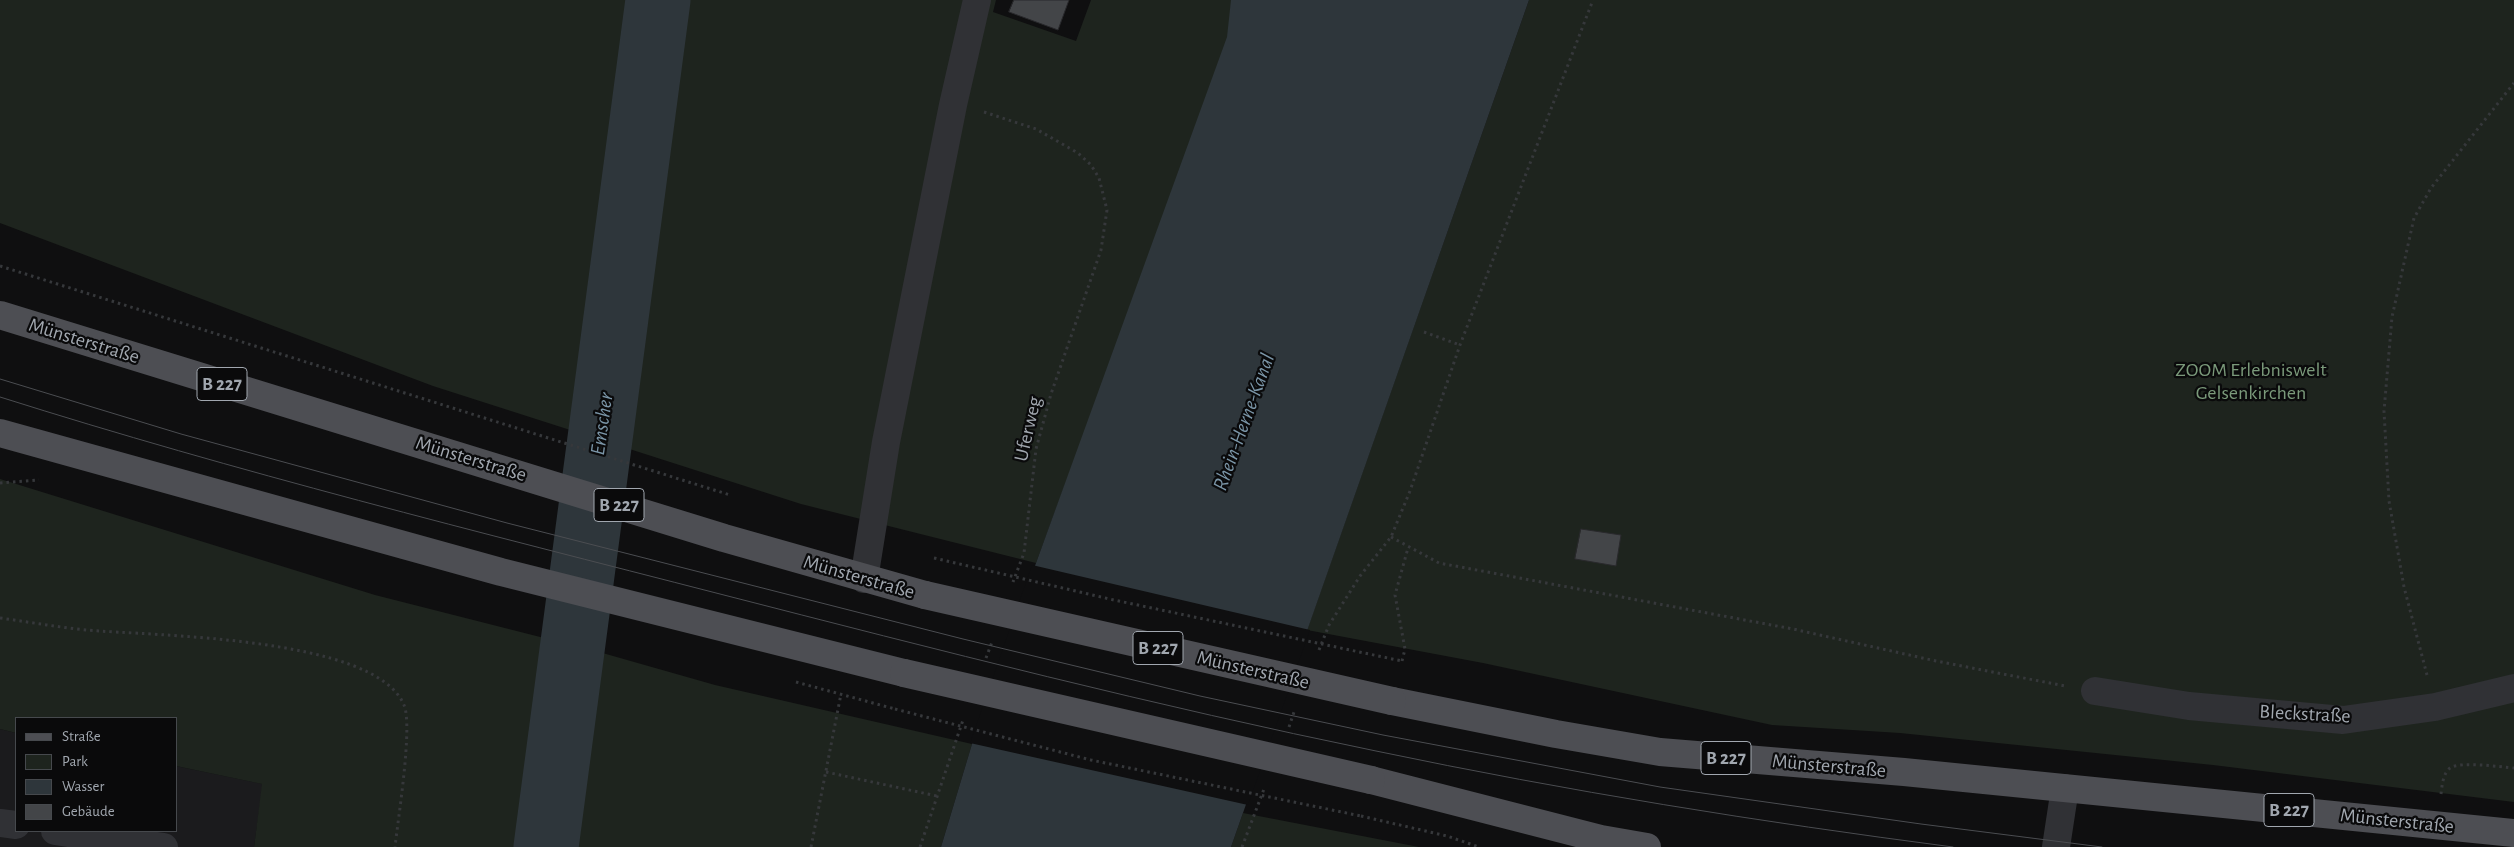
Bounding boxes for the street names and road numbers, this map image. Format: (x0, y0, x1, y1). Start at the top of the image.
street label: Münsterstraße (26, 313, 142, 369)
road number: B 227 (197, 368, 247, 400)
street label: Uferweg (1009, 394, 1047, 464)
street label: Münsterstraße (413, 431, 529, 487)
road number: B 227 (594, 488, 644, 522)
street label: Münsterstraße (801, 550, 917, 604)
road number: B 227 (1133, 632, 1183, 664)
street label: Münsterstraße (1195, 645, 1311, 695)
street label: Bleckstraße (2259, 700, 2351, 728)
road number: B 227 (1701, 741, 1751, 774)
street label: Münsterstraße (1771, 749, 1887, 783)
road number: B 227 (2264, 794, 2314, 826)
street label: Münsterstraße (2339, 803, 2455, 839)

